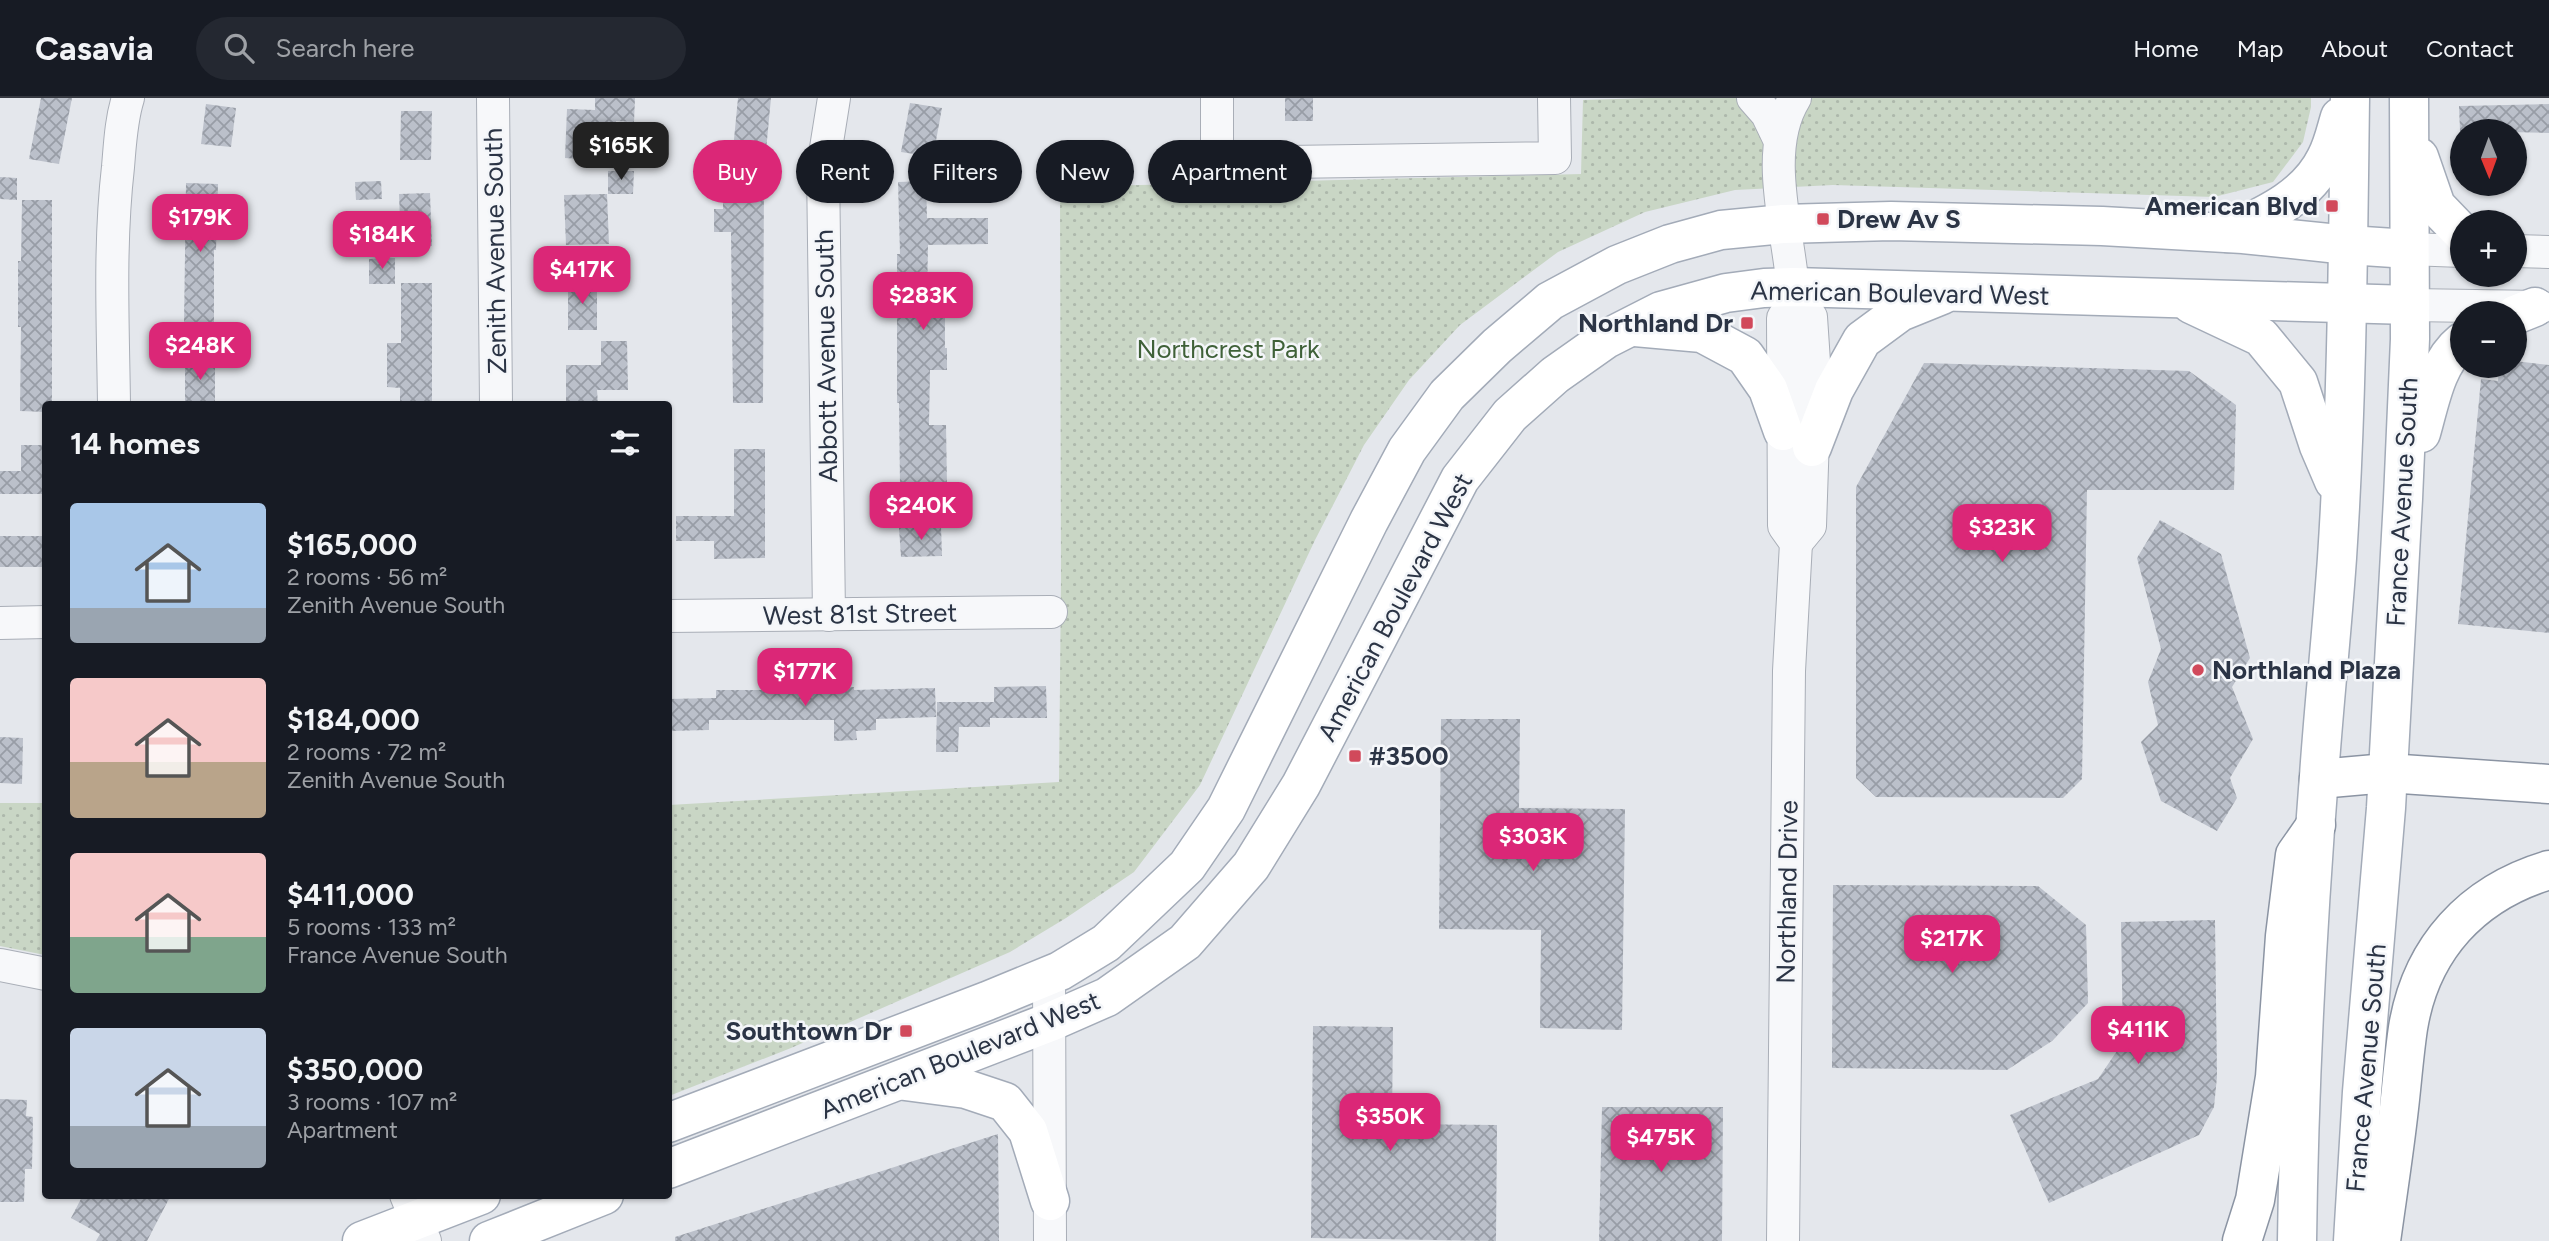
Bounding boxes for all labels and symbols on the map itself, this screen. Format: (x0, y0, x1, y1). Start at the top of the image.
north arrow (2450, 119, 2527, 196)
pin: $165K (572, 122, 670, 182)
street label: Zenith Avenue South (477, 128, 513, 374)
place label: American Blvd (2145, 190, 2318, 222)
pin: $179K (151, 194, 249, 254)
marker: American Blvd (2324, 198, 2340, 214)
place label: Drew Av S (1837, 203, 1961, 235)
marker: Drew Av S (1815, 211, 1831, 227)
pin: $184K (333, 212, 431, 271)
street label: Abbott Avenue South (808, 229, 844, 483)
pin: $417K (533, 246, 631, 306)
pin: $283K (874, 272, 972, 332)
street label: American Boulevard West (1750, 274, 2050, 312)
place label: Northland Dr (1578, 307, 1733, 339)
marker: Northland Dr (1739, 315, 1755, 331)
pin: $248K (151, 322, 249, 382)
park label: Northcrest Park (1136, 333, 1320, 365)
street label: France Avenue South (2379, 377, 2425, 627)
street label: American Boulevard West (1311, 467, 1479, 747)
pin: $240K (872, 482, 970, 542)
pin: $323K (1953, 504, 2051, 564)
street label: West 81st Street (763, 596, 958, 632)
pin: $177K (756, 648, 854, 708)
place label: Northland Plaza (2212, 654, 2401, 686)
marker: Northland Plaza (2190, 662, 2206, 678)
place label: #3500 (1369, 740, 1449, 772)
marker: #3500 (1347, 748, 1363, 764)
street label: Northland Drive (1769, 800, 1805, 984)
pin: $303K (1484, 814, 1582, 873)
pin: $217K (1903, 916, 2001, 975)
street label: France Avenue South (2339, 942, 2393, 1194)
street label: American Boulevard West (815, 984, 1105, 1126)
pin: $411K (2089, 1006, 2187, 1066)
place label: Southtown Dr (726, 1015, 892, 1047)
marker: Southtown Dr (898, 1023, 914, 1039)
pin: $350K (1341, 1094, 1439, 1153)
pin: $475K (1612, 1114, 1710, 1174)

